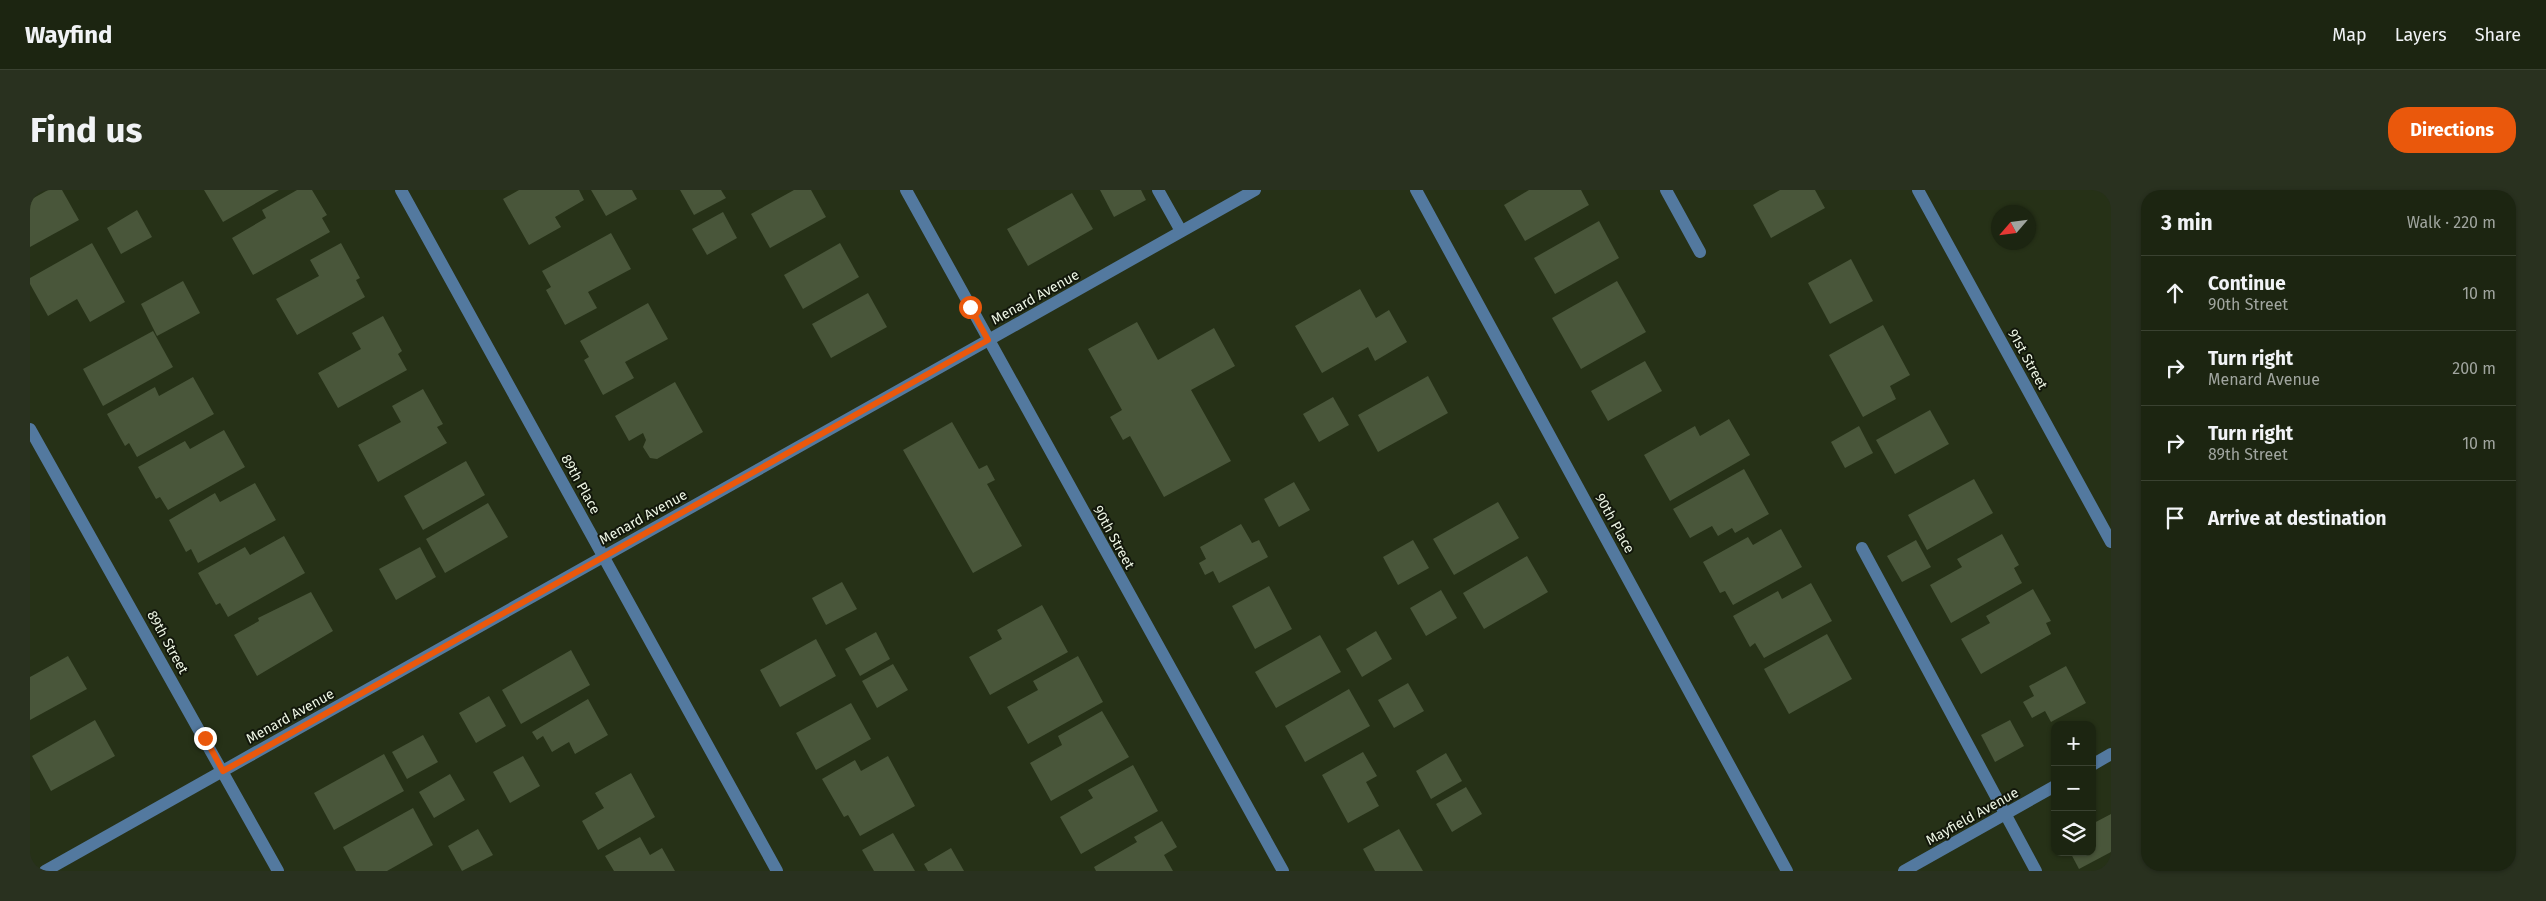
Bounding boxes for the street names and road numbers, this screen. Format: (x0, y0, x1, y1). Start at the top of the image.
street label: Menard Avenue (988, 266, 1082, 329)
street label: 91st Street (2004, 326, 2052, 393)
street label: 89th Place (557, 451, 604, 517)
street label: Menard Avenue (596, 486, 690, 549)
street label: 90th Place (1591, 490, 1638, 556)
street label: 90th Street (1089, 502, 1138, 573)
street label: 89th Street (143, 608, 192, 678)
street label: Menard Avenue (243, 685, 337, 748)
street label: Mayfield Avenue (1923, 784, 2022, 849)

